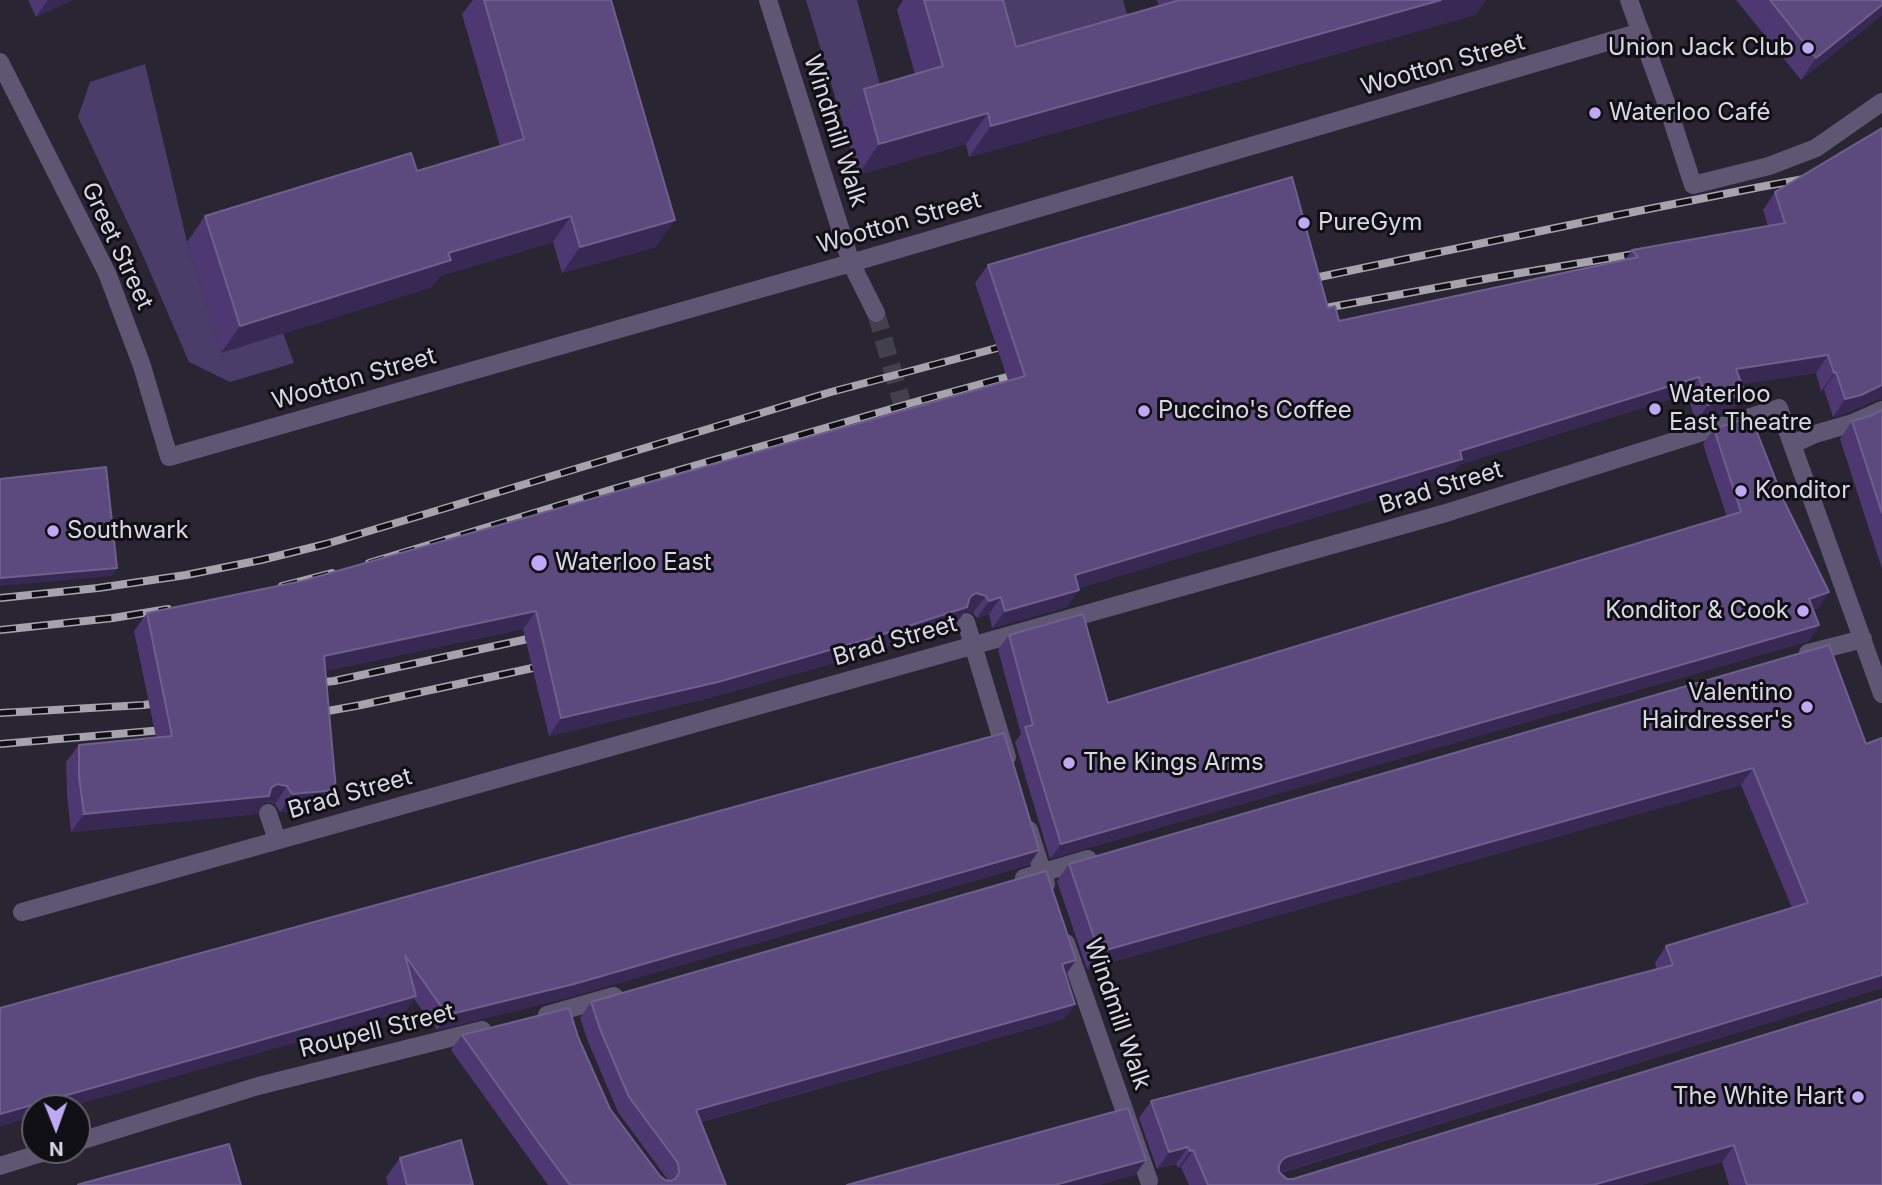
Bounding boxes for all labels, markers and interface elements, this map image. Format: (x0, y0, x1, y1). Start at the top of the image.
street label: Wootton Street (1358, 28, 1528, 102)
place label: Union Jack Club (1608, 34, 1794, 62)
marker: Union Jack Club (1800, 40, 1816, 56)
street label: Windmill Walk (797, 51, 873, 211)
place label: Waterloo Café (1609, 99, 1770, 127)
marker: Waterloo Café (1587, 105, 1603, 121)
street label: Greet Street (75, 178, 159, 314)
street label: Wootton Street (814, 186, 984, 260)
place label: PureGym (1318, 209, 1423, 237)
marker: PureGym (1296, 215, 1312, 231)
street label: Wootton Street (269, 342, 439, 416)
place label: Waterloo East Theatre (1669, 381, 1812, 437)
place label: Puccino's Coffee (1158, 397, 1352, 425)
marker: Waterloo East Theatre (1647, 401, 1663, 417)
marker: Puccino's Coffee (1136, 403, 1152, 419)
street label: Brad Street (1376, 456, 1506, 520)
place label: Konditor (1755, 477, 1850, 505)
marker: Konditor (1733, 483, 1749, 499)
place label: Southwark (67, 517, 189, 545)
marker: Southwark (45, 523, 61, 539)
place label: Waterloo East (555, 549, 712, 577)
marker: Waterloo East (529, 553, 549, 573)
place label: Konditor & Cook (1605, 597, 1789, 625)
marker: Konditor & Cook (1795, 603, 1811, 619)
street label: Brad Street (830, 610, 960, 672)
place label: Valentino Hairdresser's (1642, 679, 1793, 735)
marker: Valentino Hairdresser's (1799, 699, 1815, 715)
place label: The Kings Arms (1083, 749, 1264, 777)
marker: The Kings Arms (1061, 755, 1077, 771)
street label: Brad Street (285, 763, 415, 825)
street label: Windmill Walk (1078, 934, 1156, 1094)
street label: Roupell Street (297, 998, 457, 1064)
place label: The White Hart (1673, 1083, 1844, 1111)
marker: The White Hart (1850, 1089, 1866, 1105)
north arrow (21, 1094, 91, 1164)
text: N (49, 1137, 64, 1160)

